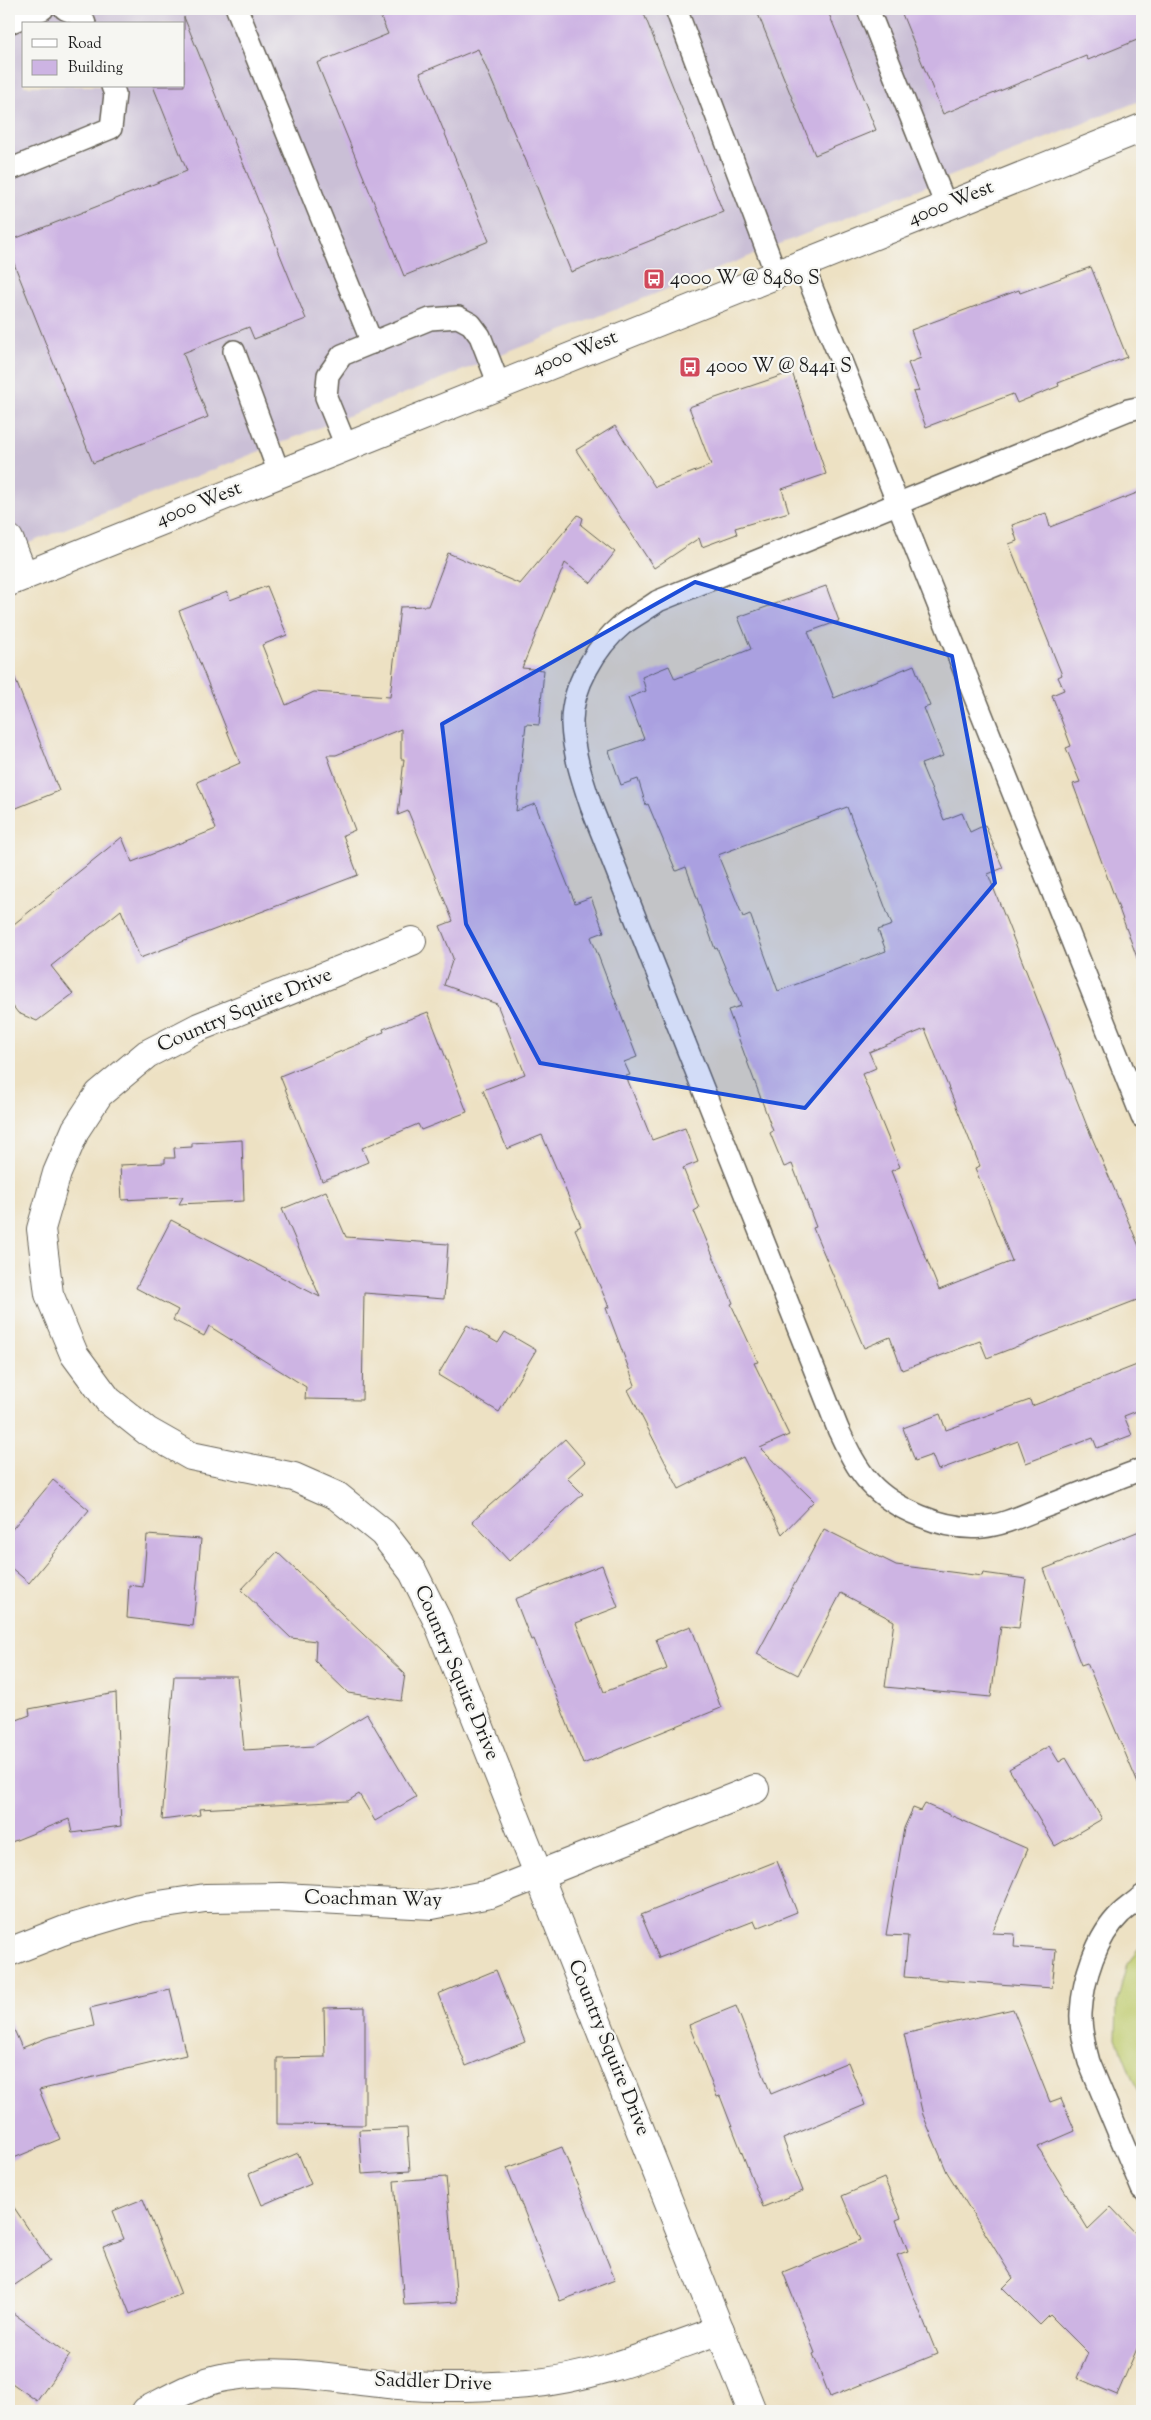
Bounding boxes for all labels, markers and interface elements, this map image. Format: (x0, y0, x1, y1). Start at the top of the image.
legend (22, 22, 185, 88)
text: Road (68, 34, 102, 55)
text: Building (68, 58, 123, 79)
street label: 4000 West (904, 174, 998, 234)
place label: 4000 W @ 8480 S (670, 265, 820, 294)
bus stop icon: 4000 W @ 8480 S (642, 267, 666, 291)
street label: 4000 West (528, 324, 622, 384)
place label: 4000 W @ 8441 S (706, 353, 852, 382)
bus stop icon: 4000 W @ 8441 S (678, 355, 702, 379)
street label: 4000 West (152, 475, 246, 535)
street label: Country Squire Drive (153, 961, 337, 1061)
street label: Country Squire Drive (406, 1581, 506, 1765)
street label: Coachman Way (304, 1884, 442, 1916)
street label: Country Squire Drive (559, 1956, 657, 2140)
street label: Saddler Drive (374, 2366, 492, 2400)

